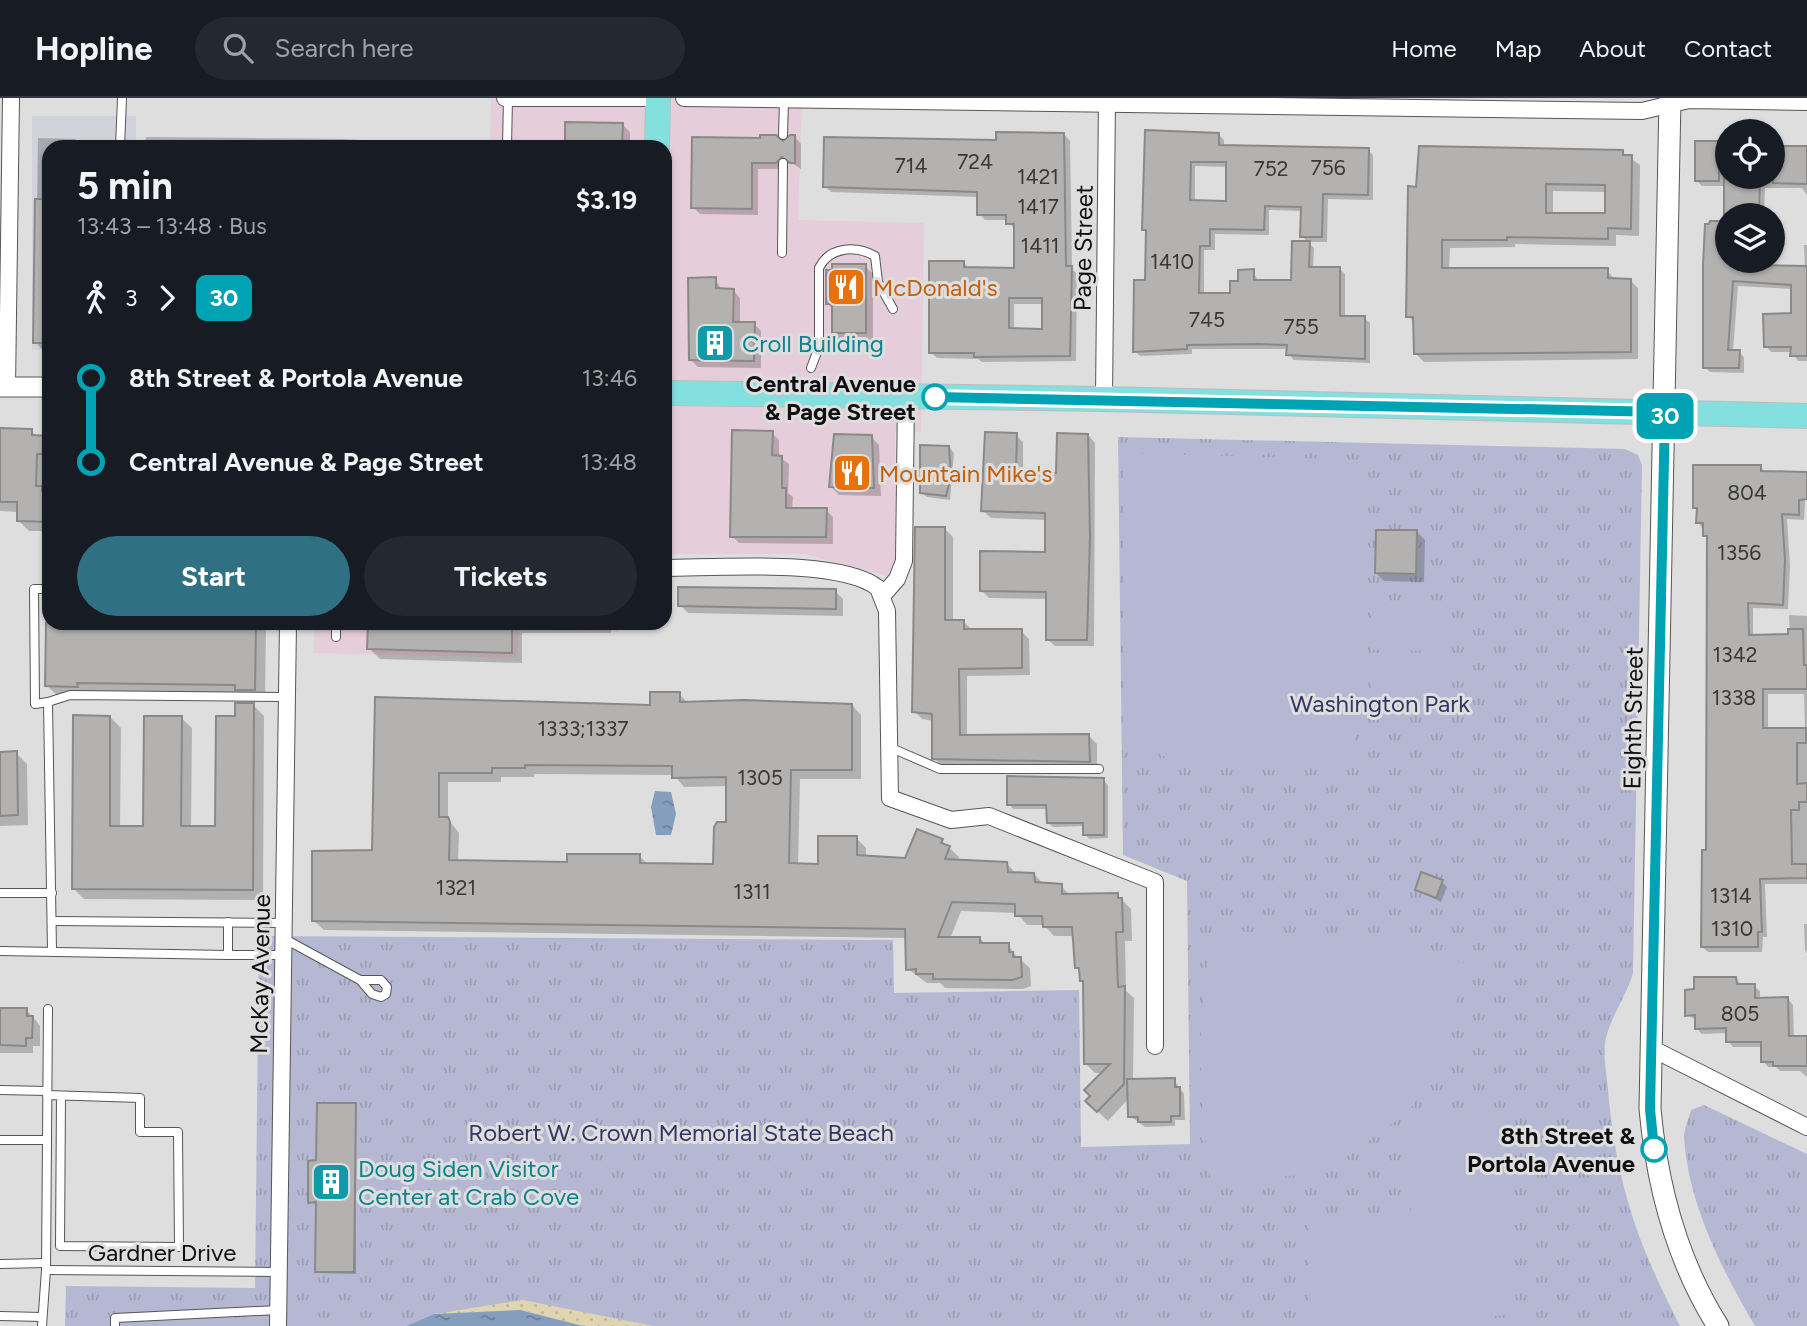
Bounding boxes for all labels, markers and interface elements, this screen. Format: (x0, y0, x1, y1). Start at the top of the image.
search box (195, 17, 685, 80)
text: Hopline (35, 29, 153, 68)
icon: search (219, 29, 257, 67)
text: Search here (275, 32, 413, 64)
text: Home (1391, 34, 1457, 63)
text: Map (1495, 34, 1541, 63)
text: About (1579, 34, 1646, 63)
text: Contact (1684, 34, 1772, 63)
map controls (1715, 119, 1785, 273)
button: locate (1715, 119, 1785, 189)
house number: 724 (957, 149, 993, 174)
house number: 714 (895, 153, 928, 178)
house number: 756 (1310, 155, 1346, 180)
house number: 752 (1253, 156, 1289, 181)
text: 5 min (77, 163, 173, 209)
house number: 1421 (1017, 164, 1059, 189)
text: $3.19 (576, 184, 637, 216)
street label: Page Street (1067, 185, 1099, 311)
house number: 1417 (1017, 194, 1059, 219)
button: layers (1715, 203, 1785, 273)
text: 13:43 – 13:48 · Bus (77, 212, 267, 240)
house number: 1411 (1020, 233, 1060, 258)
house number: 1410 (1150, 249, 1194, 274)
restaurant icon: McDonald's (825, 266, 867, 308)
place label: McDonald's (873, 273, 998, 302)
icon: walk (77, 279, 115, 317)
icon: forward (148, 279, 186, 317)
text: 30 (210, 283, 238, 312)
text: 3 (125, 284, 138, 312)
house number: 745 (1189, 307, 1225, 332)
house number: 755 (1283, 314, 1319, 339)
building icon: Croll Building (694, 322, 736, 364)
place label: Croll Building (742, 329, 884, 358)
text: 8th Street & Portola Avenue (129, 362, 463, 394)
text: 13:46 (582, 364, 637, 392)
place label: Central Avenue & Page Street (746, 369, 916, 426)
marker: Central Avenue & Page Street (922, 384, 948, 410)
line badge: 30 (1634, 393, 1696, 439)
text: 30 (1651, 401, 1679, 430)
text: Central Avenue & Page Street (129, 446, 484, 478)
text: 13:48 (581, 448, 637, 476)
restaurant icon: Mountain Mike's (831, 452, 873, 494)
place label: Mountain Mike's (879, 459, 1053, 488)
house number: 804 (1727, 480, 1767, 505)
button: Start (77, 536, 350, 616)
button: Tickets (364, 536, 637, 616)
house number: 1356 (1717, 540, 1761, 565)
house number: 1342 (1713, 642, 1757, 667)
street label: Eighth Street (1617, 646, 1649, 790)
house number: 1338 (1712, 685, 1756, 710)
park label: Washington Park (1290, 689, 1470, 718)
house number: 1333;1337 (537, 716, 629, 741)
house number: 1305 (737, 765, 783, 790)
house number: 1321 (436, 875, 476, 900)
house number: 1311 (733, 879, 771, 904)
house number: 1314 (1710, 883, 1752, 908)
street label: McKay Avenue (244, 894, 276, 1054)
house number: 1310 (1711, 916, 1753, 941)
house number: 805 (1721, 1001, 1759, 1026)
park label: Robert W. Crown Memorial State Beach (468, 1118, 894, 1147)
place label: 8th Street & Portola Avenue (1467, 1121, 1635, 1178)
marker: 8th Street & Portola Avenue (1641, 1136, 1667, 1162)
place label: Doug Siden Visitor Center at Crab Cove (358, 1154, 579, 1211)
building icon: Doug Siden Visitor Center at Crab Cove (310, 1161, 352, 1203)
street label: Gardner Drive (88, 1238, 236, 1267)

